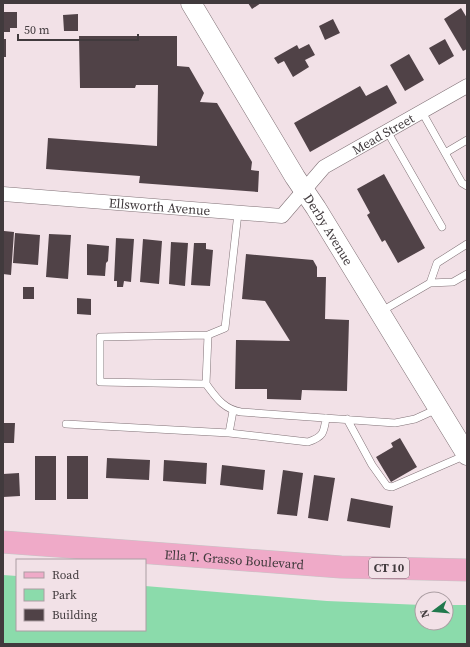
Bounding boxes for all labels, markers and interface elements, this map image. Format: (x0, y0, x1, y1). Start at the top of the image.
scale bar (18, 16, 138, 42)
text: 50 m (24, 22, 50, 38)
street label: Mead Street (349, 109, 418, 158)
street label: Derby Avenue (300, 191, 357, 269)
street label: Ellsworth Avenue (108, 194, 211, 219)
street label: Ella T. Grasso Boulevard (164, 546, 305, 573)
road number: CT 10 (369, 558, 409, 578)
legend (16, 559, 146, 631)
text: Road (52, 567, 79, 583)
text: Park (52, 587, 77, 603)
north arrow (414, 591, 454, 631)
text: Building (52, 607, 97, 623)
text: N (417, 608, 433, 620)

